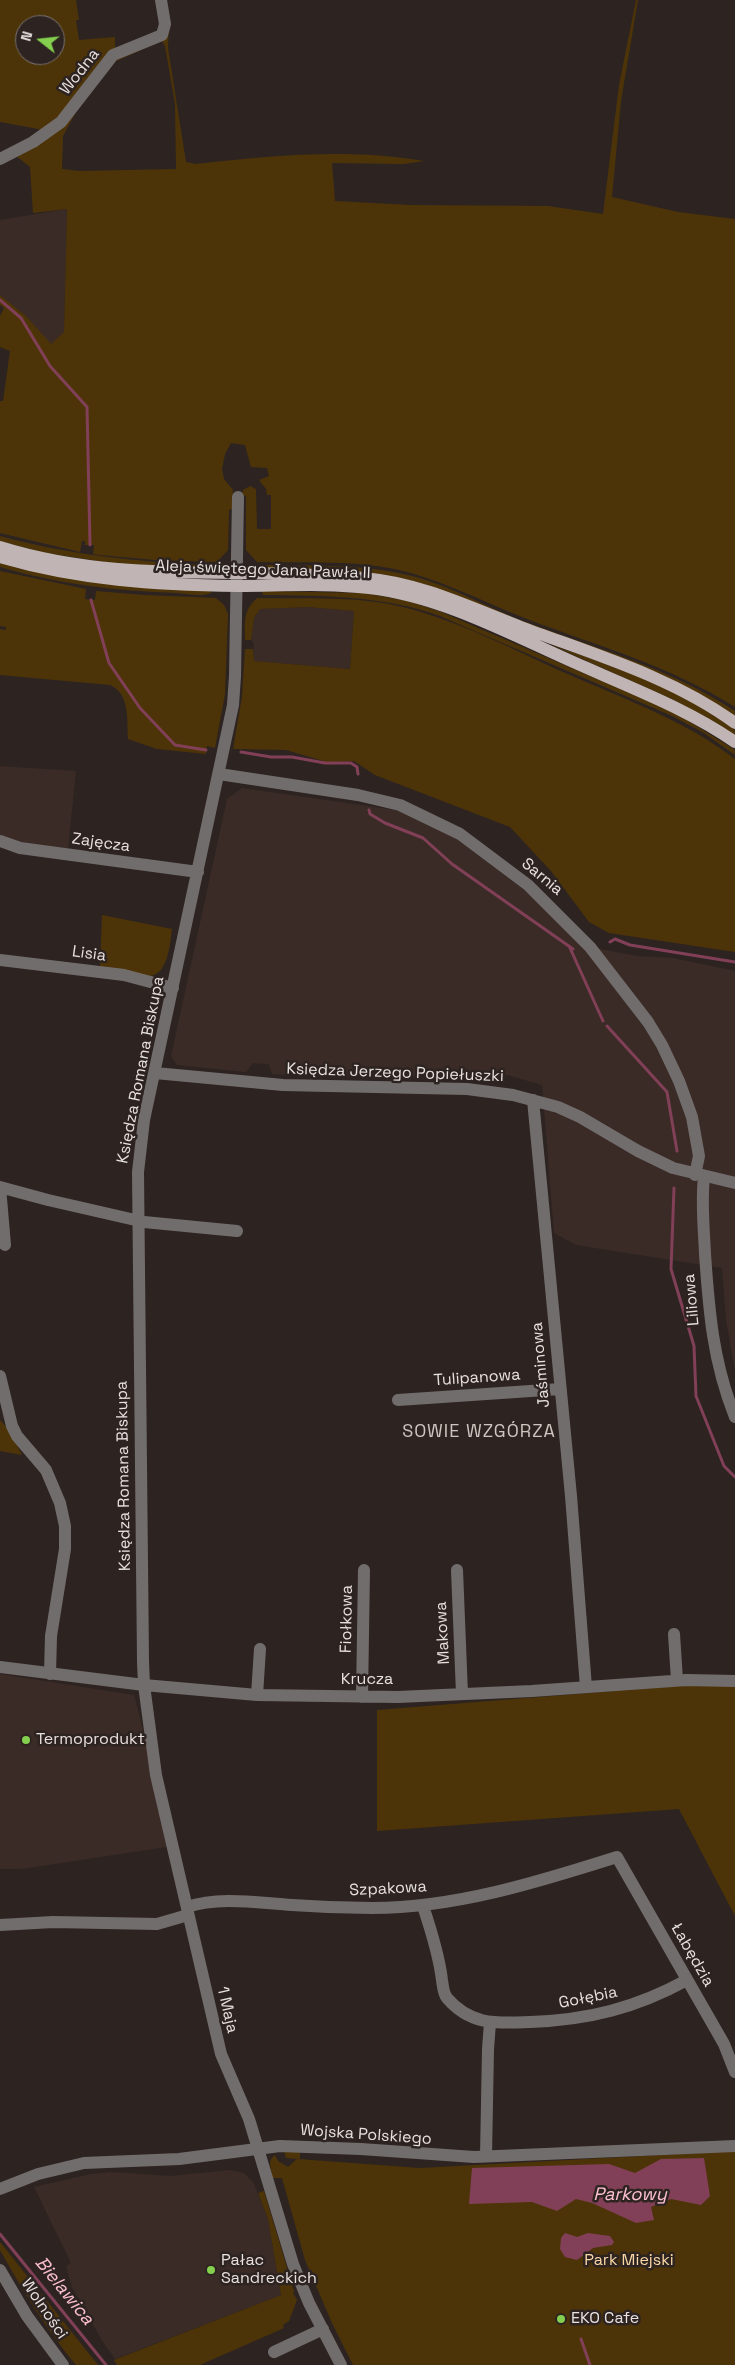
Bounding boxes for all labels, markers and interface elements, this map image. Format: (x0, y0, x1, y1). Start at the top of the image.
north arrow (15, 15, 65, 65)
text: N (17, 29, 36, 43)
street label: Wodna (56, 45, 104, 99)
street label: Aleja świętego Jana Pawła II (155, 557, 371, 583)
street label: Zajęcza (71, 829, 131, 857)
street label: Sarnia (517, 854, 567, 900)
street label: Lisia (71, 942, 107, 966)
street label: Księdza Romana Biskupa (113, 975, 169, 1165)
street label: Księdza Jerzego Popiełuszki (286, 1060, 504, 1086)
street label: Liliowa (680, 1273, 704, 1327)
street label: Jaśminowa (528, 1321, 554, 1409)
street label: Tulipanowa (433, 1365, 521, 1391)
street label: Księdza Romana Biskupa (113, 1381, 135, 1571)
district label: SOWIE WZGÓRZA (401, 1421, 557, 1443)
street label: Fiołkowa (337, 1585, 357, 1653)
street label: Makowa (432, 1601, 454, 1665)
street label: Krucza (341, 1670, 393, 1690)
place label: Termoprodukt (36, 1730, 145, 1750)
marker: Termoprodukt (20, 1734, 32, 1746)
street label: Szpakowa (349, 1877, 427, 1901)
street label: Łabędzia (666, 1920, 718, 1990)
street label: Gołębia (557, 1983, 619, 2013)
street label: 1 Maja (212, 1985, 242, 2035)
street label: Wojska Polskiego (300, 2121, 432, 2149)
water label: Parkowy (593, 2184, 667, 2206)
place label: Pałac Sandreckich (221, 2251, 317, 2289)
park label: Park Miejski (584, 2251, 674, 2271)
water label: Bielawica (30, 2253, 98, 2329)
marker: Pałac Sandreckich (205, 2264, 217, 2276)
street label: Wolności (17, 2275, 71, 2343)
place label: EKO Cafe (571, 2309, 639, 2329)
marker: EKO Cafe (555, 2313, 567, 2325)

